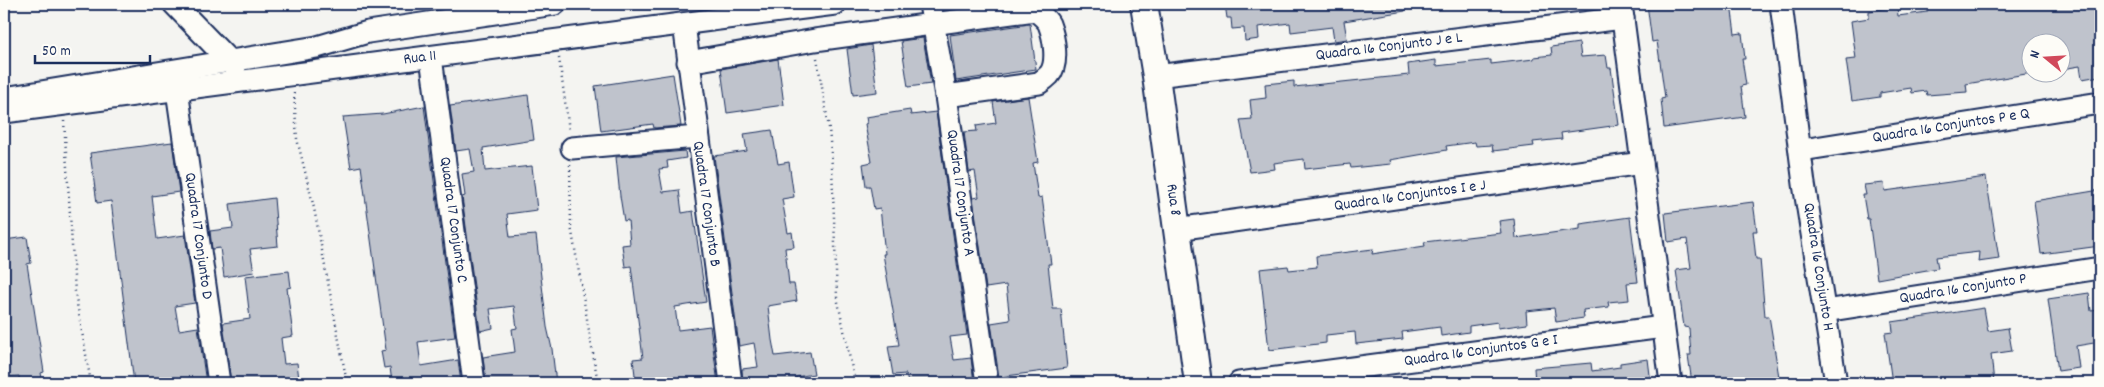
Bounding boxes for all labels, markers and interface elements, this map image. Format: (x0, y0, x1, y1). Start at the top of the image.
street label: Quadra 16 Conjunto J e L (1314, 27, 1464, 67)
scale bar (35, 32, 150, 64)
north arrow (2022, 32, 2072, 82)
text: 50 m (42, 41, 71, 63)
street label: Rua 11 (402, 45, 438, 71)
text: N (2025, 48, 2046, 61)
street label: Quadra 16 Conjuntos P e Q (1871, 102, 2031, 150)
street label: Quadra 17 Conjunto A (940, 128, 980, 258)
street label: Quadra 17 Conjunto B (686, 140, 726, 268)
street label: Quadra 17 Conjunto C (433, 155, 473, 285)
street label: Quadra 17 Conjunto D (178, 171, 218, 301)
street label: Quadra 16 Conjuntos I e J (1333, 174, 1487, 218)
street label: Rua 8 (1159, 182, 1187, 218)
street label: Quadra 16 Conjunto H (1797, 201, 1839, 333)
street label: Quadra 16 Conjunto P (1898, 268, 2028, 310)
street label: Quadra 16 Conjuntos G e I (1403, 329, 1559, 373)

